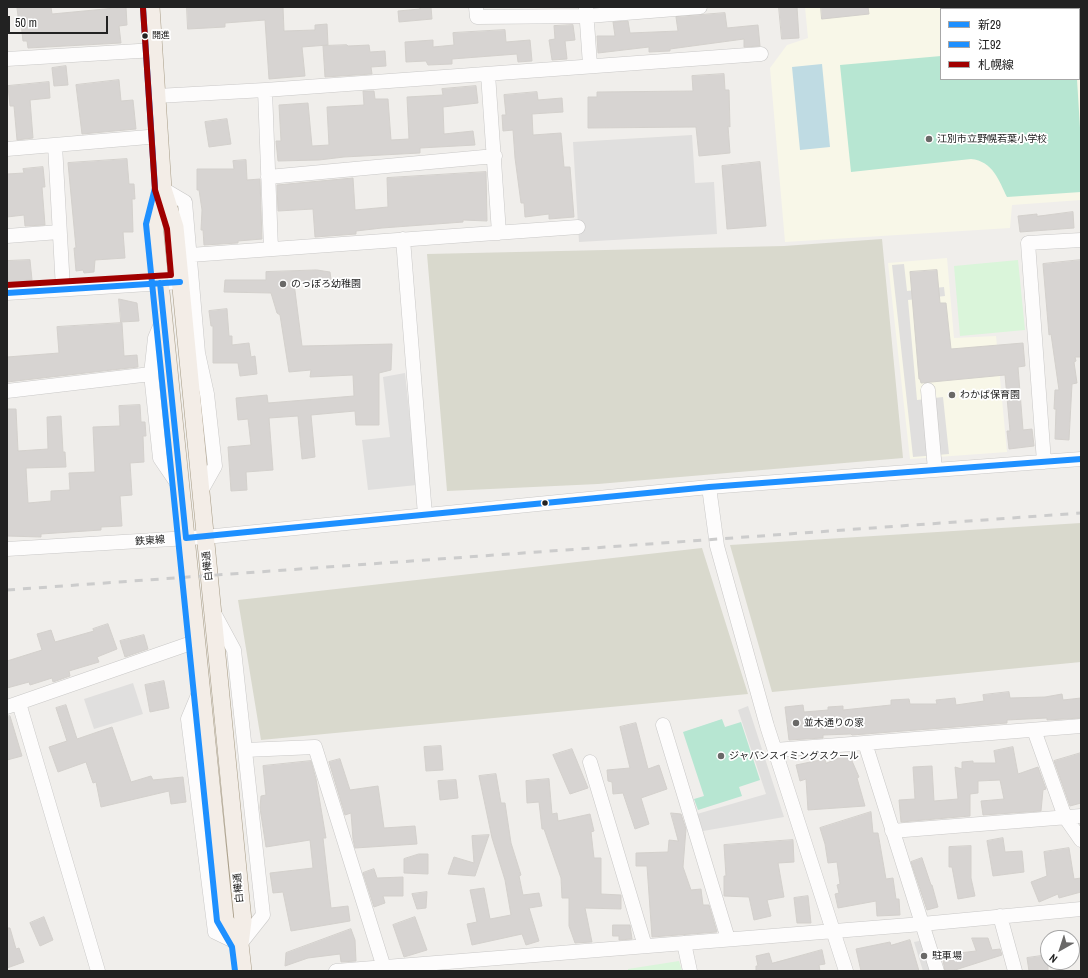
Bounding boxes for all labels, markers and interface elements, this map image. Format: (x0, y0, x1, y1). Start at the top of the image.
scale bar (10, 8, 110, 34)
legend (940, 8, 1080, 80)
text: 50 m (15, 15, 37, 31)
text: 新29 (978, 17, 1001, 33)
marker: 開進 (140, 31, 150, 41)
place label: 開進 (152, 31, 170, 41)
text: 江92 (978, 37, 1001, 53)
text: 札幌線 (978, 57, 1014, 73)
place label: 江別市立野幌若葉小学校 (937, 133, 1047, 145)
marker: 江別市立野幌若葉小学校 (924, 134, 934, 144)
place label: のっぽろ幼稚園 (291, 278, 361, 290)
marker: のっぽろ幼稚園 (278, 279, 288, 289)
place label: わかば保育園 (960, 389, 1020, 401)
marker: わかば保育園 (947, 390, 957, 400)
unlabelled marker (540, 498, 550, 508)
street label: 鉄東線 (135, 534, 165, 548)
street label: 白樺通 (200, 550, 216, 582)
place label: 並木通りの家 (804, 717, 864, 729)
marker: 並木通りの家 (791, 718, 801, 728)
place label: ジャパンスイミングスクール (729, 750, 859, 762)
marker: ジャパンスイミングスクール (716, 751, 726, 761)
street label: 白樺通 (232, 873, 246, 903)
north arrow (1040, 930, 1080, 970)
place label: 駐車場 (932, 950, 962, 962)
marker: 駐車場 (919, 951, 929, 961)
text: N (1046, 951, 1060, 966)

